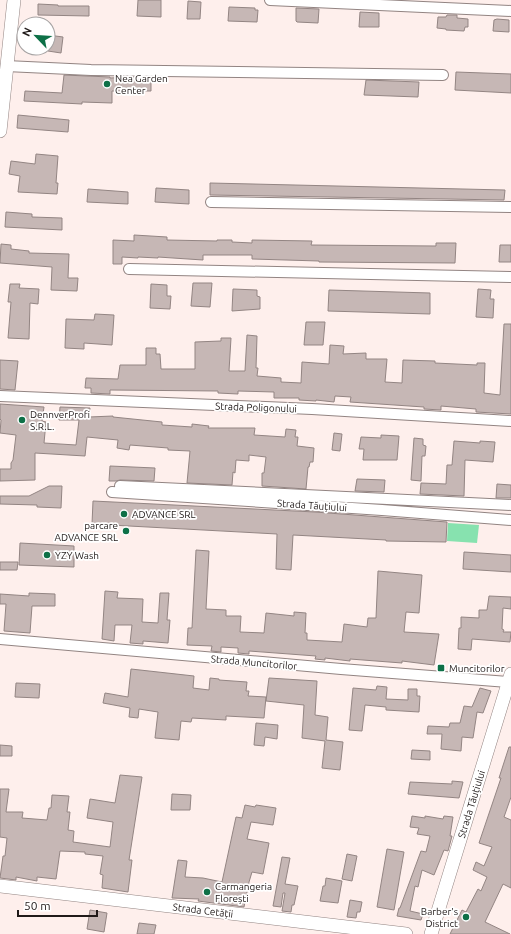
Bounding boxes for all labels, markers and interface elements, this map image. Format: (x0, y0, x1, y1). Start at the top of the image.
north arrow (16, 16, 56, 56)
text: N (20, 26, 34, 38)
place label: Nea Garden Center (115, 73, 168, 96)
marker: Nea Garden Center (102, 79, 112, 89)
street label: Strada Poligonului (215, 401, 297, 414)
place label: DennverProfi S.R.L. (30, 409, 90, 432)
marker: DennverProfi S.R.L. (17, 415, 27, 425)
street label: Strada Tăuțiului (277, 498, 347, 513)
marker: ADVANCE SRL (119, 509, 129, 519)
place label: ADVANCE SRL (132, 509, 196, 520)
place label: parcare ADVANCE SRL (54, 520, 118, 543)
marker: parcare ADVANCE SRL (121, 526, 131, 536)
marker: YZY Wash (42, 550, 52, 560)
place label: YZY Wash (55, 550, 99, 561)
street label: Strada Muncitorilor (210, 653, 298, 672)
marker: Muncitorilor (436, 663, 446, 673)
place label: Muncitorilor (449, 663, 505, 674)
street label: Strada Tăuțiului (456, 769, 487, 839)
place label: Carmangeria Florești (215, 881, 272, 904)
marker: Carmangeria Florești (202, 887, 212, 897)
scale bar (18, 892, 97, 918)
text: 50 m (24, 899, 51, 912)
street label: Strada Cetății (172, 901, 234, 920)
place label: Barber's District (421, 906, 458, 929)
marker: Barber's District (461, 912, 471, 922)

